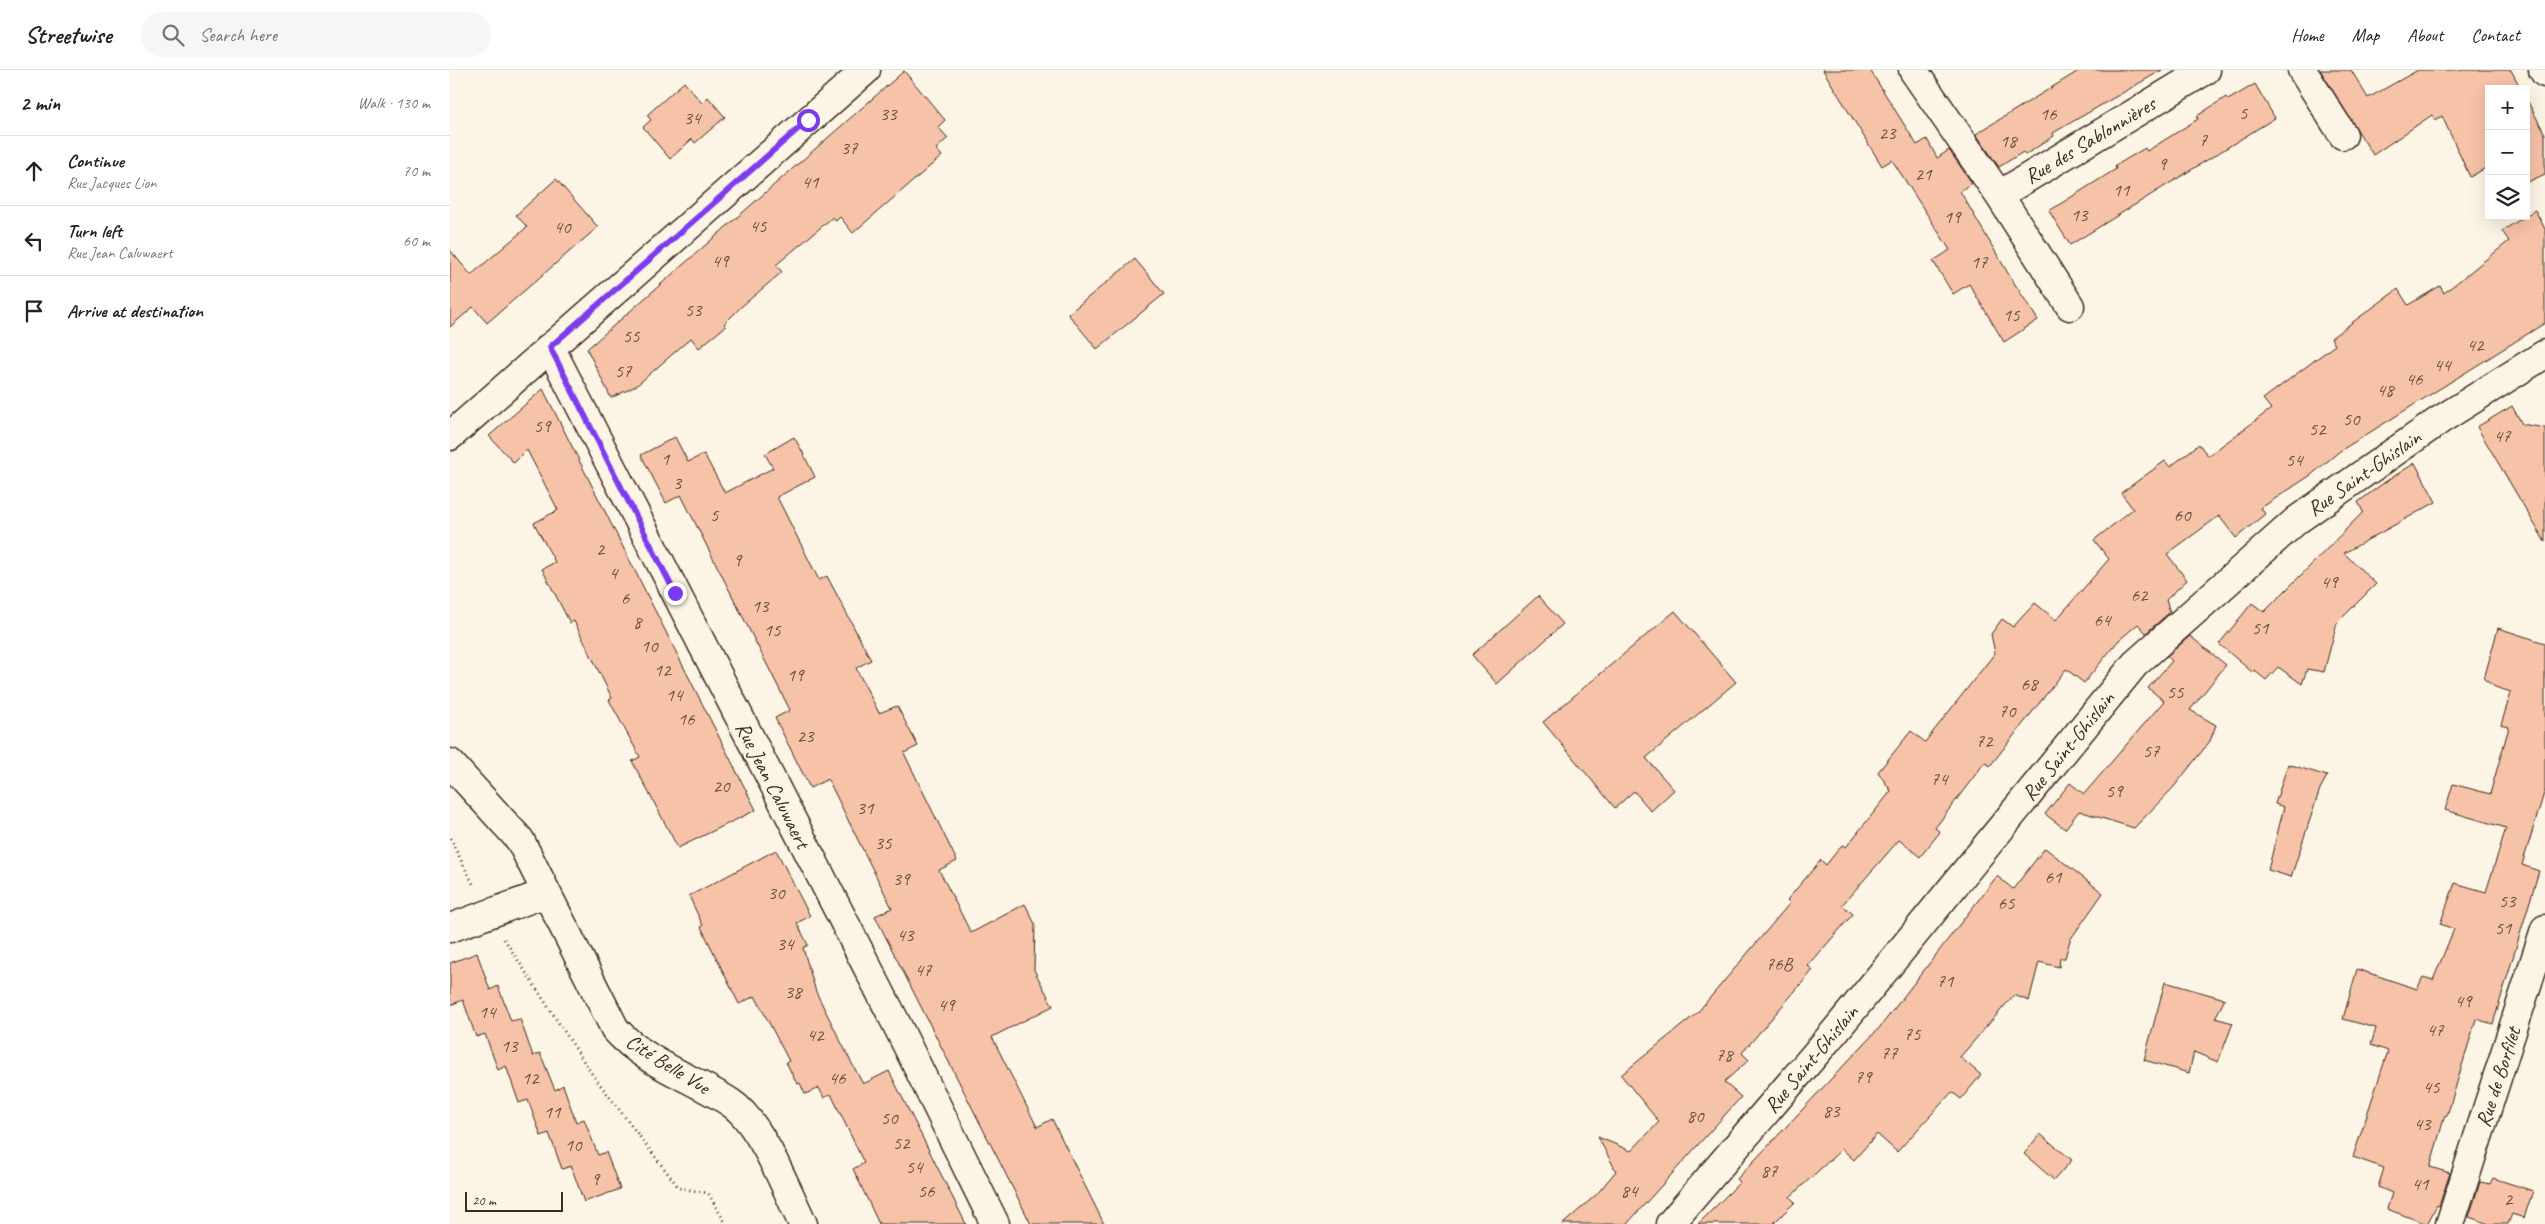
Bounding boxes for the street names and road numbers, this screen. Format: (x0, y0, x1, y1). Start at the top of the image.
street label: Rue des Sablonnières (2020, 90, 2162, 189)
street label: Rue Saint-Ghislain (2302, 424, 2426, 522)
street label: Rue Saint-Ghislain (2016, 686, 2120, 806)
street label: Rue Jean Caluwaert (730, 717, 817, 854)
street label: Rue Saint-Ghislain (1758, 999, 1864, 1118)
street label: Rue de Borfilet (2470, 1022, 2527, 1130)
street label: Cité Belle Vue (621, 1028, 716, 1101)

